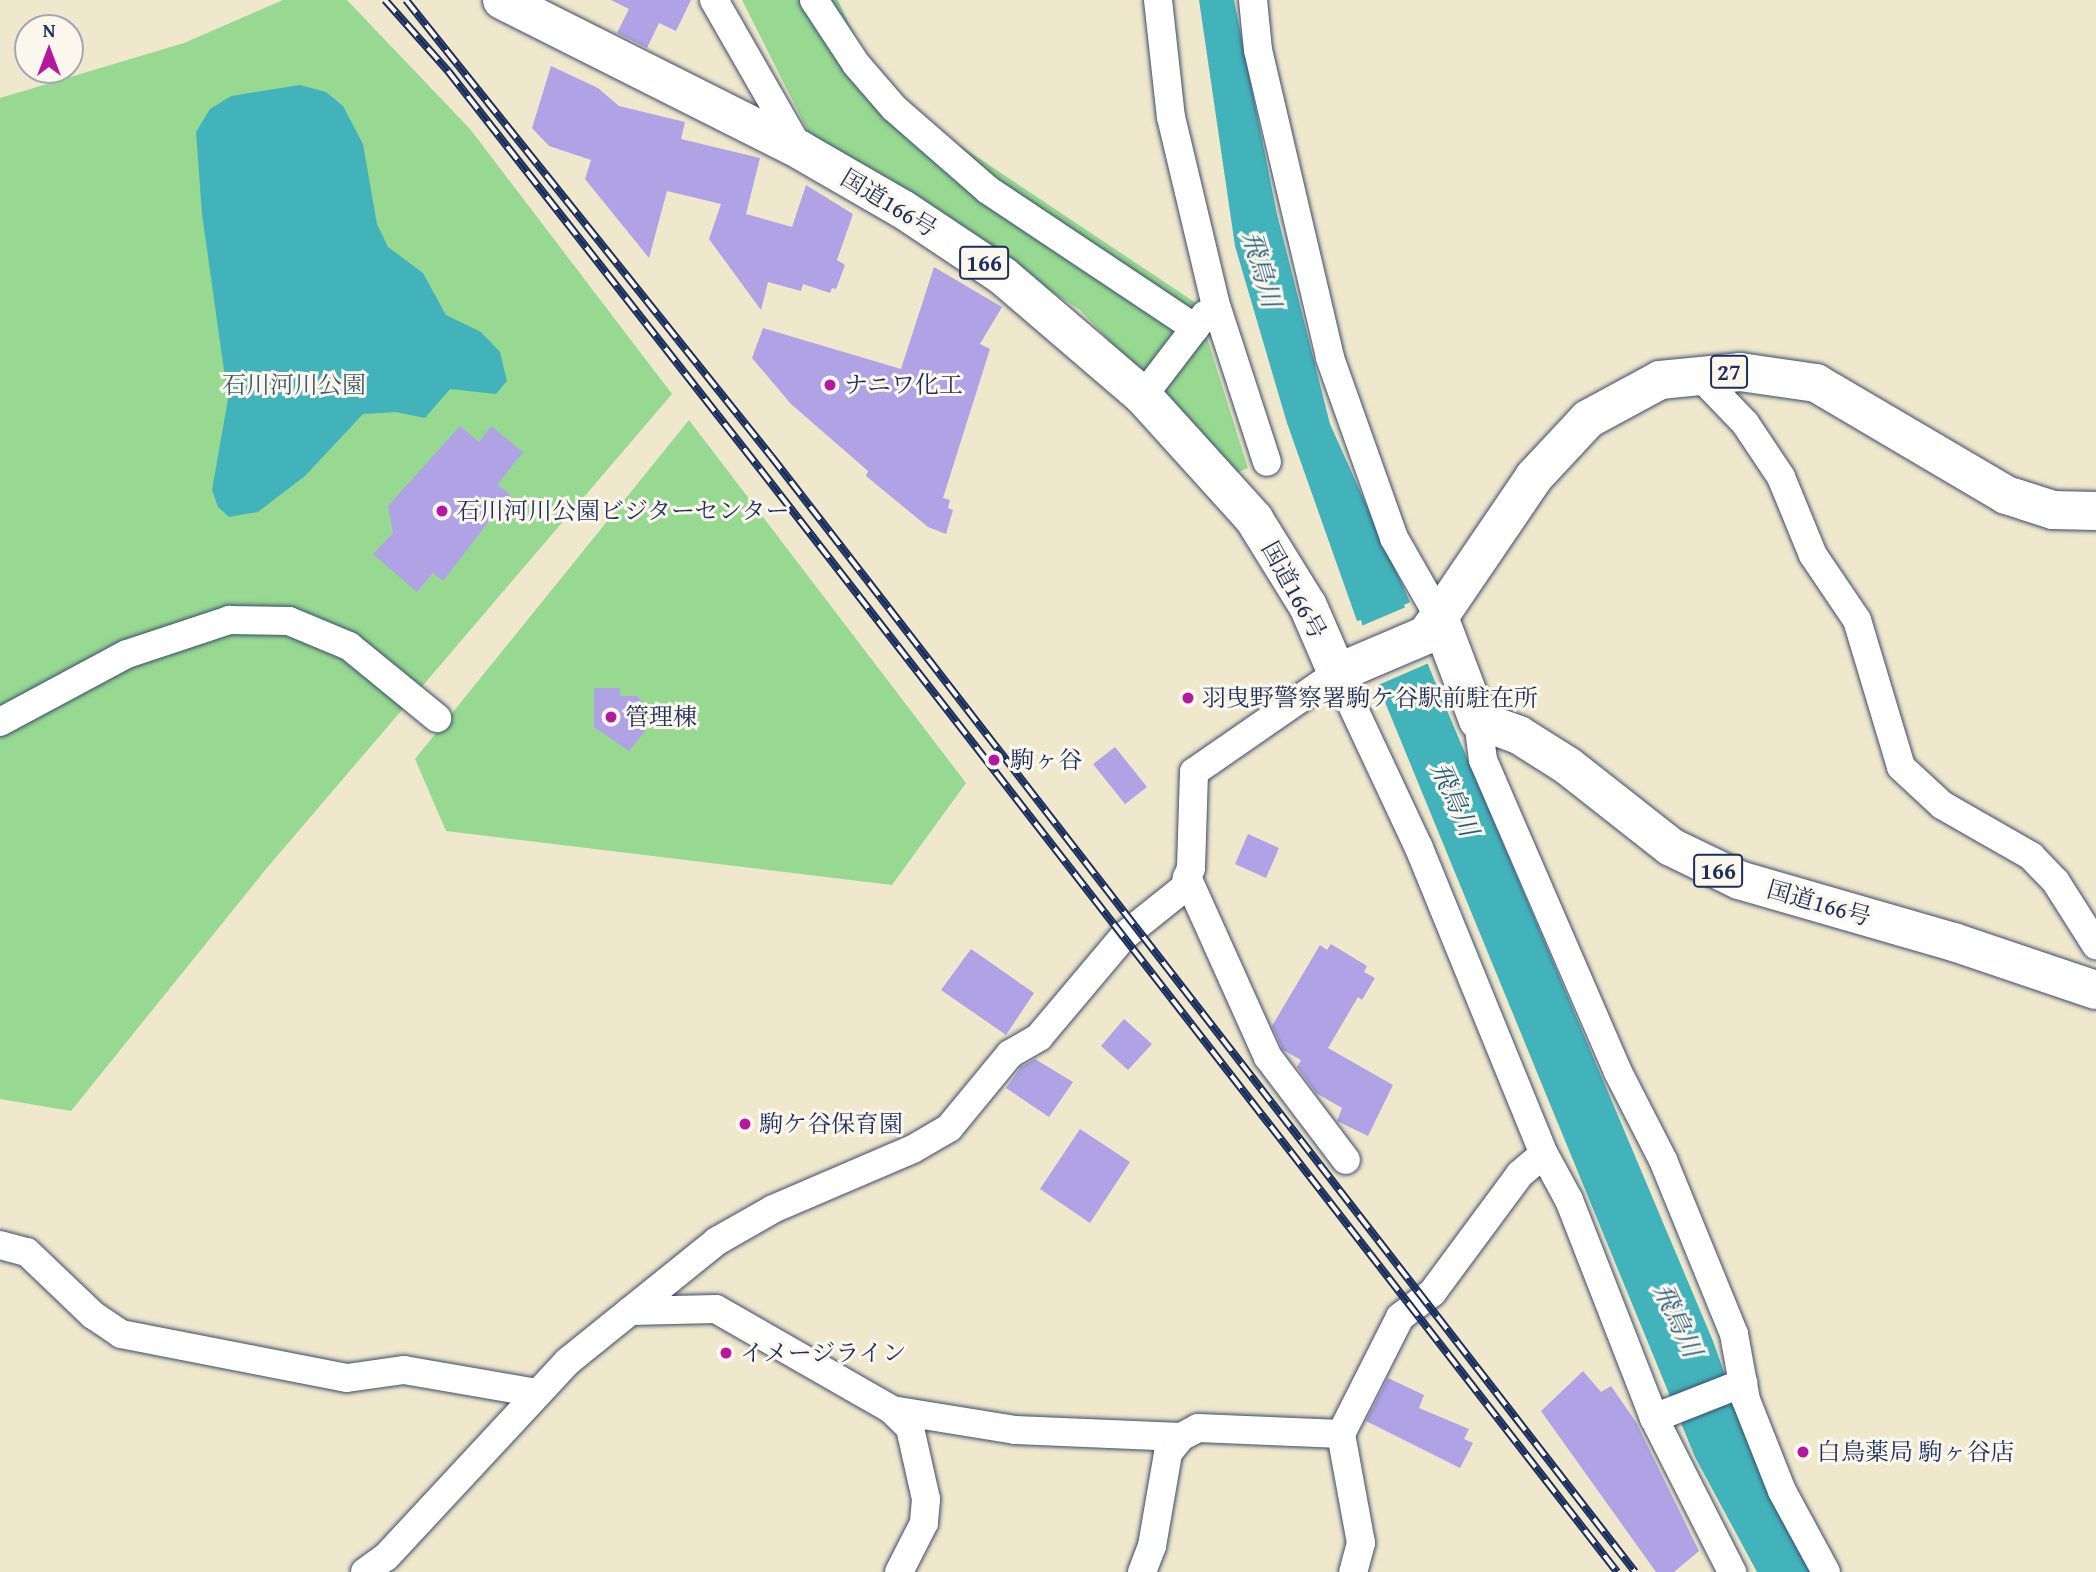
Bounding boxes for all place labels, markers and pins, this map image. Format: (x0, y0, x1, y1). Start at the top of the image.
place label: ナニワ化工 (844, 371, 964, 399)
marker: ナニワ化工 (822, 377, 838, 393)
place label: 石川河川公園ビジターセンター (456, 497, 792, 525)
marker: 石川河川公園ビジターセンター (434, 503, 450, 519)
place label: 羽曳野警察署駒ケ谷駅前駐在所 (1202, 684, 1538, 712)
marker: 羽曳野警察署駒ケ谷駅前駐在所 (1180, 690, 1196, 706)
place label: 管理棟 (625, 703, 697, 731)
marker: 管理棟 (603, 709, 619, 725)
place label: 駒ヶ谷 (1010, 746, 1082, 774)
marker: 駒ヶ谷 (984, 750, 1004, 770)
place label: 駒ケ谷保育園 (759, 1110, 903, 1138)
marker: 駒ケ谷保育園 (737, 1116, 753, 1132)
place label: イメージライン (740, 1339, 908, 1367)
marker: イメージライン (718, 1345, 734, 1361)
place label: 白鳥薬局 駒ヶ谷店 (1817, 1438, 2014, 1466)
marker: 白鳥薬局 駒ヶ谷店 (1795, 1444, 1811, 1460)

